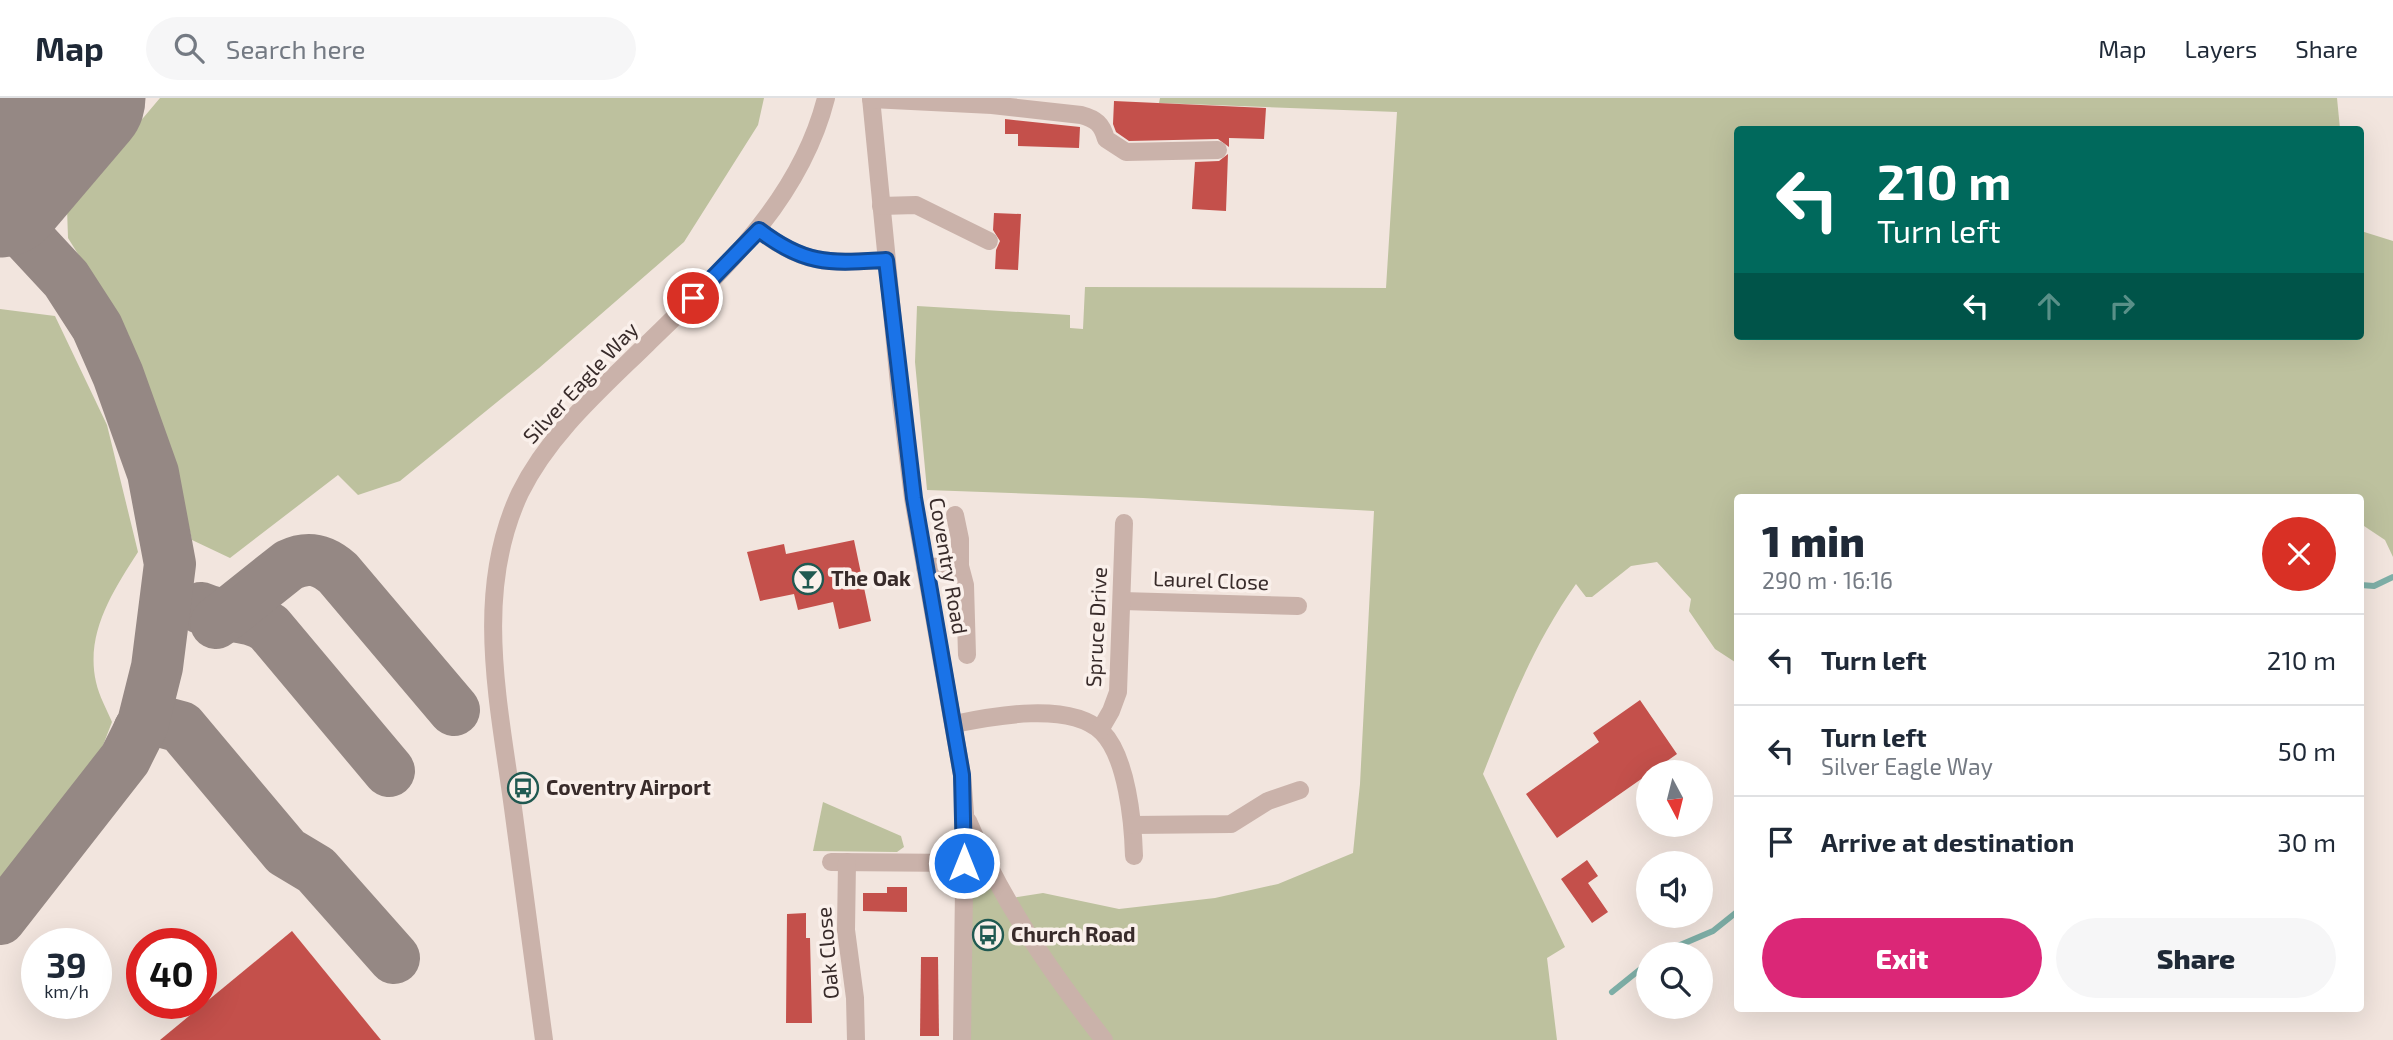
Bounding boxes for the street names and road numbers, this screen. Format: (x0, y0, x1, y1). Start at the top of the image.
street label: Silver Eagle Way (517, 316, 643, 448)
street label: Coventry Road (925, 495, 974, 636)
street label: Laurel Close (1153, 565, 1270, 594)
street label: Spruce Drive (1080, 566, 1111, 688)
street label: Oak Close (810, 906, 843, 1000)

